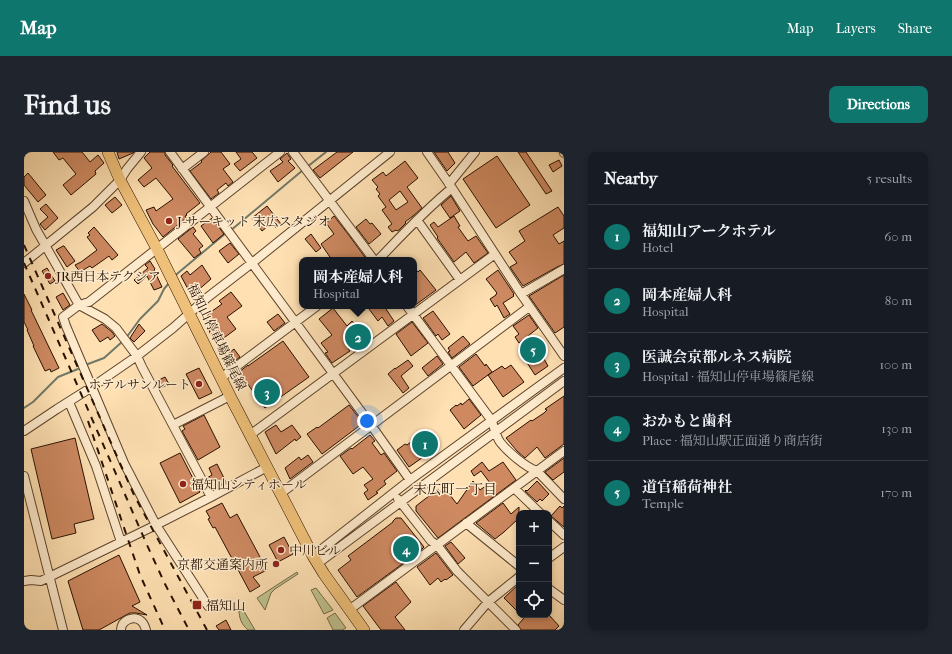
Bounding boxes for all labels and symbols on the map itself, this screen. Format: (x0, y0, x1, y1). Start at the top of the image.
place label: J-サーキット 末広スタジオ (176, 214, 331, 229)
marker: J-サーキット 末広スタジオ (164, 216, 174, 226)
place label: JR西日本テクシア (55, 269, 161, 284)
marker: JR西日本テクシア (43, 271, 53, 281)
street label: 福知山停車場篠尾線 (185, 281, 249, 393)
pin: 2 (345, 322, 371, 352)
pin: 5 (520, 335, 546, 365)
place label: ホテルサンルート (89, 377, 191, 392)
pin: 3 (254, 377, 280, 407)
marker: ホテルサンルート (194, 379, 204, 389)
your location (357, 411, 377, 431)
pin: 1 (412, 429, 438, 459)
place label: 福知山シティホール (191, 477, 307, 492)
marker: 福知山シティホール (178, 479, 188, 489)
district label: 末広町一丁目 (413, 481, 497, 498)
pin: 4 (393, 534, 419, 564)
place label: 中川ビル (289, 543, 341, 558)
marker: 中川ビル (276, 545, 286, 555)
place label: 京都交通案内所 (177, 557, 268, 572)
marker: 京都交通案内所 (271, 559, 281, 569)
place label: 福知山 (206, 598, 245, 613)
marker: 福知山 (191, 599, 203, 611)

